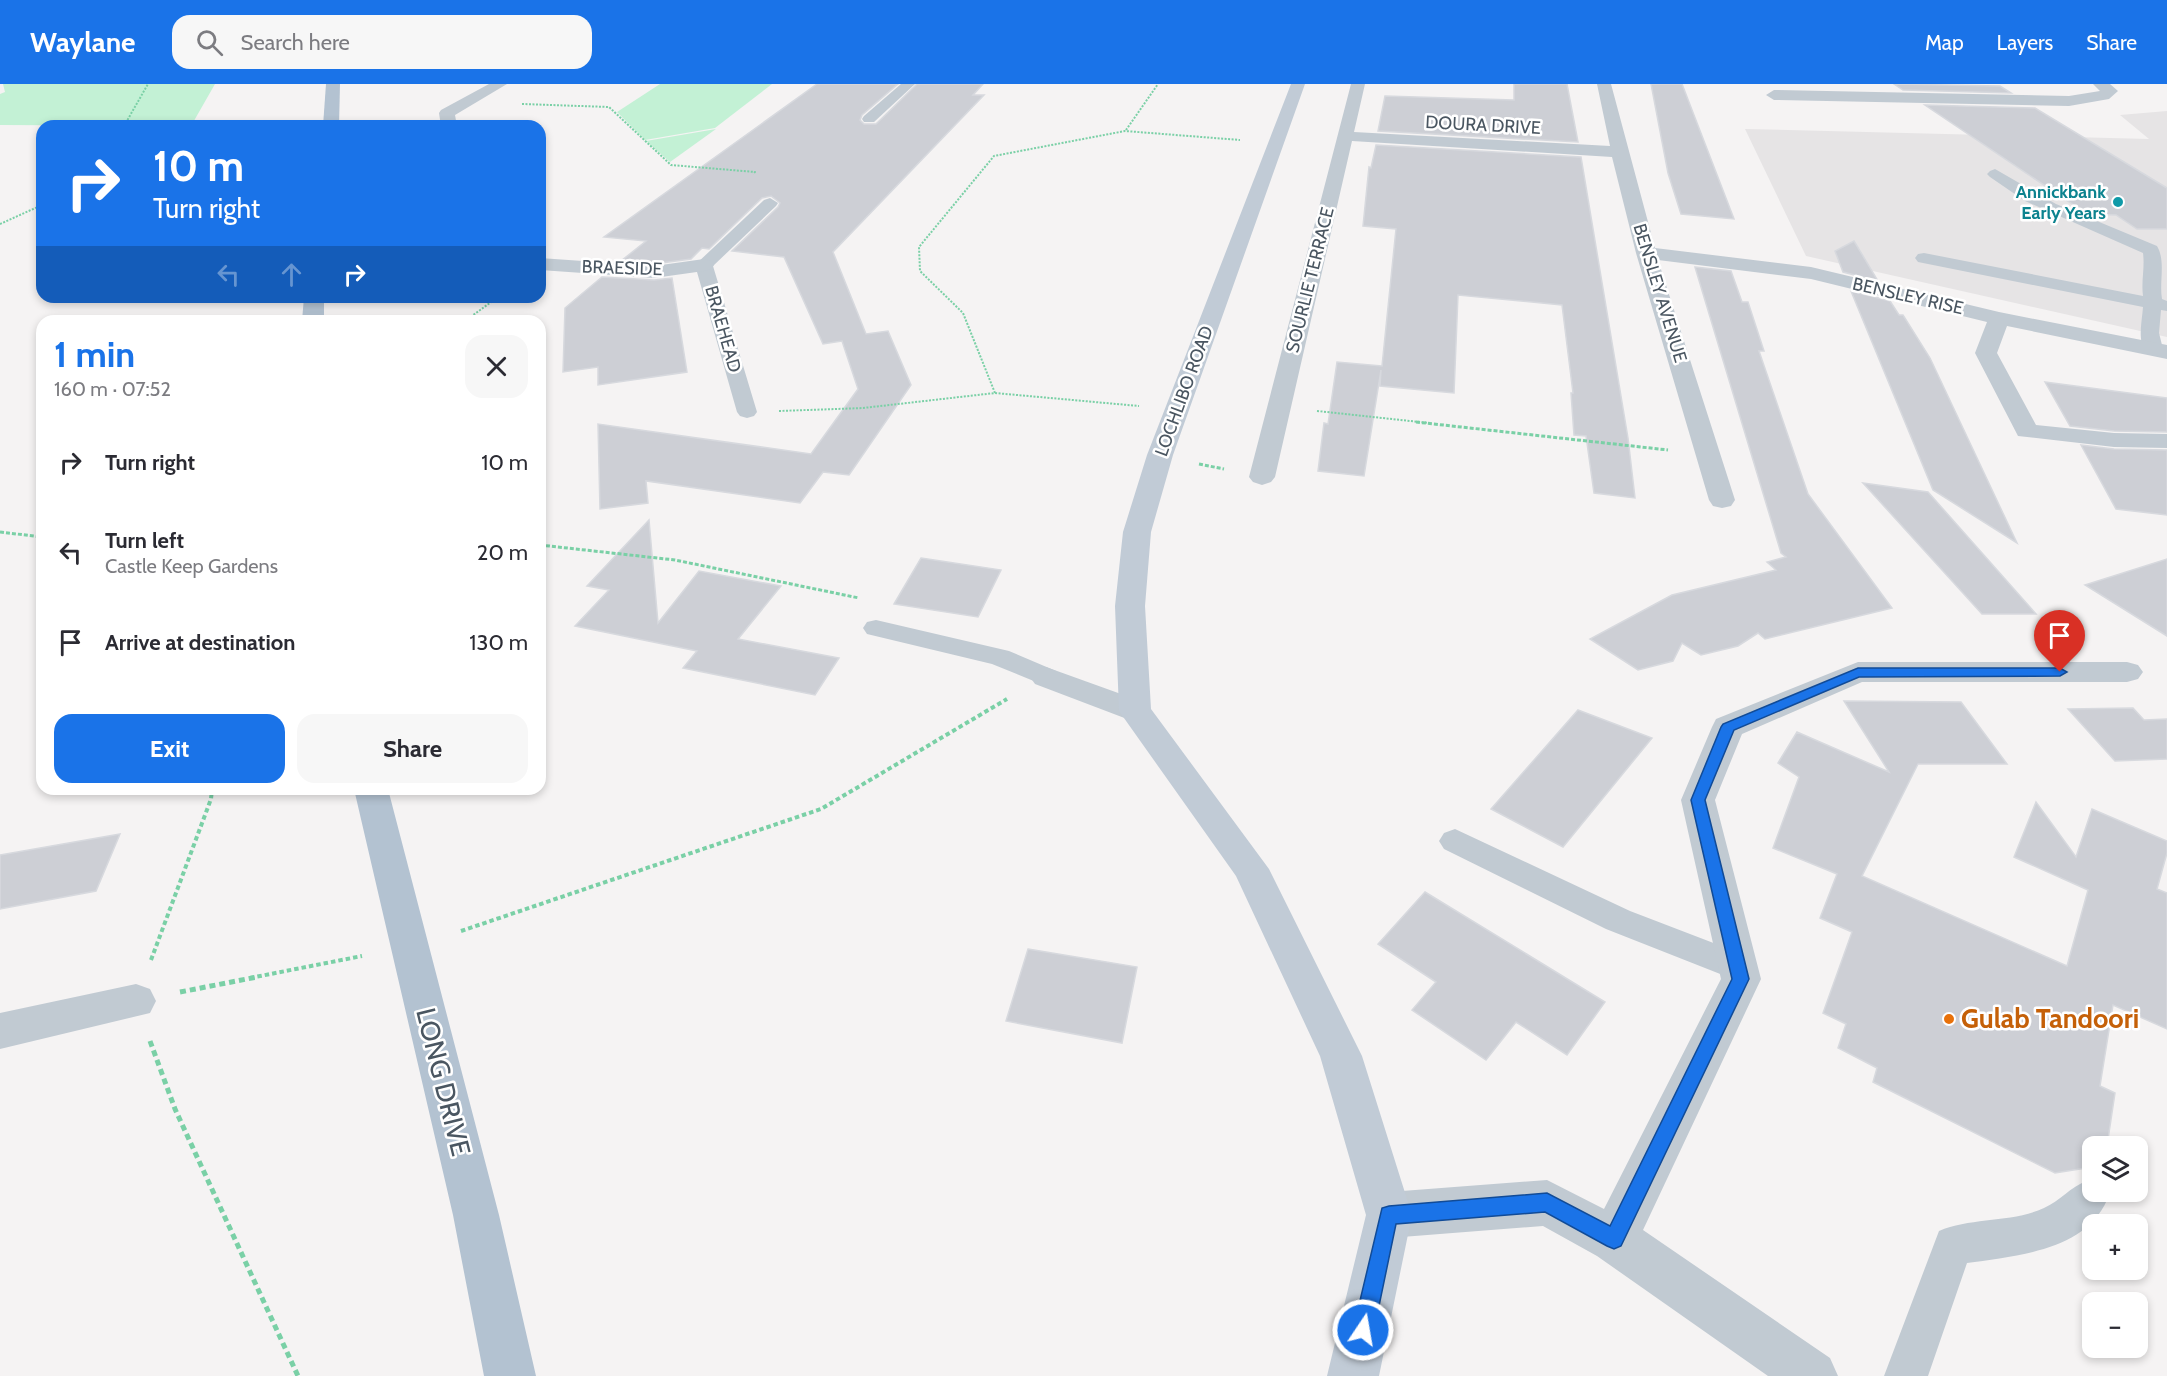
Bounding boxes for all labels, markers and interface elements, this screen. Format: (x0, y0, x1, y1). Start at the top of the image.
search box (172, 15, 592, 69)
text: Waylane (30, 25, 136, 59)
icon: search (193, 26, 226, 59)
text: Search here (241, 29, 350, 56)
text: Map (1925, 30, 1964, 55)
text: Layers (1997, 30, 2053, 55)
text: Share (2086, 30, 2137, 55)
street label: DOURA DRIVE (1425, 111, 1541, 139)
text: 10 m (153, 140, 244, 192)
icon: right (54, 144, 132, 222)
place label: Annickbank Early Years (2016, 181, 2106, 224)
text: Turn right (153, 192, 260, 225)
marker: Annickbank Early Years (2111, 195, 2125, 209)
street label: SOURLIE TERRACE (1281, 205, 1339, 355)
street label: BENSLEY AVENUE (1628, 221, 1692, 365)
street label: BRAESIDE (581, 256, 663, 280)
icon: left (212, 258, 245, 291)
icon: ahead (275, 258, 308, 291)
icon: right (338, 258, 371, 291)
street label: BENSLEY RISE (1850, 273, 1966, 319)
street label: BRAEHEAD (700, 283, 746, 375)
street label: LOCHLIBO ROAD (1150, 323, 1218, 459)
text: 1 min (54, 332, 135, 376)
button: close (465, 335, 528, 398)
text: 160 m · 07:52 (54, 377, 171, 401)
icon: right (54, 446, 87, 479)
text: Turn right (105, 449, 195, 476)
text: 10 m (481, 449, 528, 476)
text: Turn left (105, 527, 184, 554)
icon: left (54, 536, 87, 569)
text: 20 m (477, 539, 528, 566)
text: Castle Keep Gardens (105, 554, 278, 578)
pin (2034, 610, 2085, 672)
icon: arrive (2043, 619, 2076, 652)
icon: arrive (54, 626, 87, 659)
text: Arrive at destination (105, 629, 295, 656)
text: 130 m (469, 629, 528, 656)
button: Exit (54, 714, 285, 783)
button: Share (297, 714, 528, 783)
place label: Gulab Tandoori (1961, 1002, 2139, 1035)
street label: LONG DRIVE (409, 1005, 478, 1159)
marker: Gulab Tandoori (1942, 1012, 1956, 1026)
map controls (2082, 1136, 2148, 1358)
button: layers (2082, 1136, 2148, 1202)
button: + (2082, 1214, 2148, 1280)
button: − (2082, 1292, 2148, 1358)
position arrow (1331, 1298, 1395, 1362)

